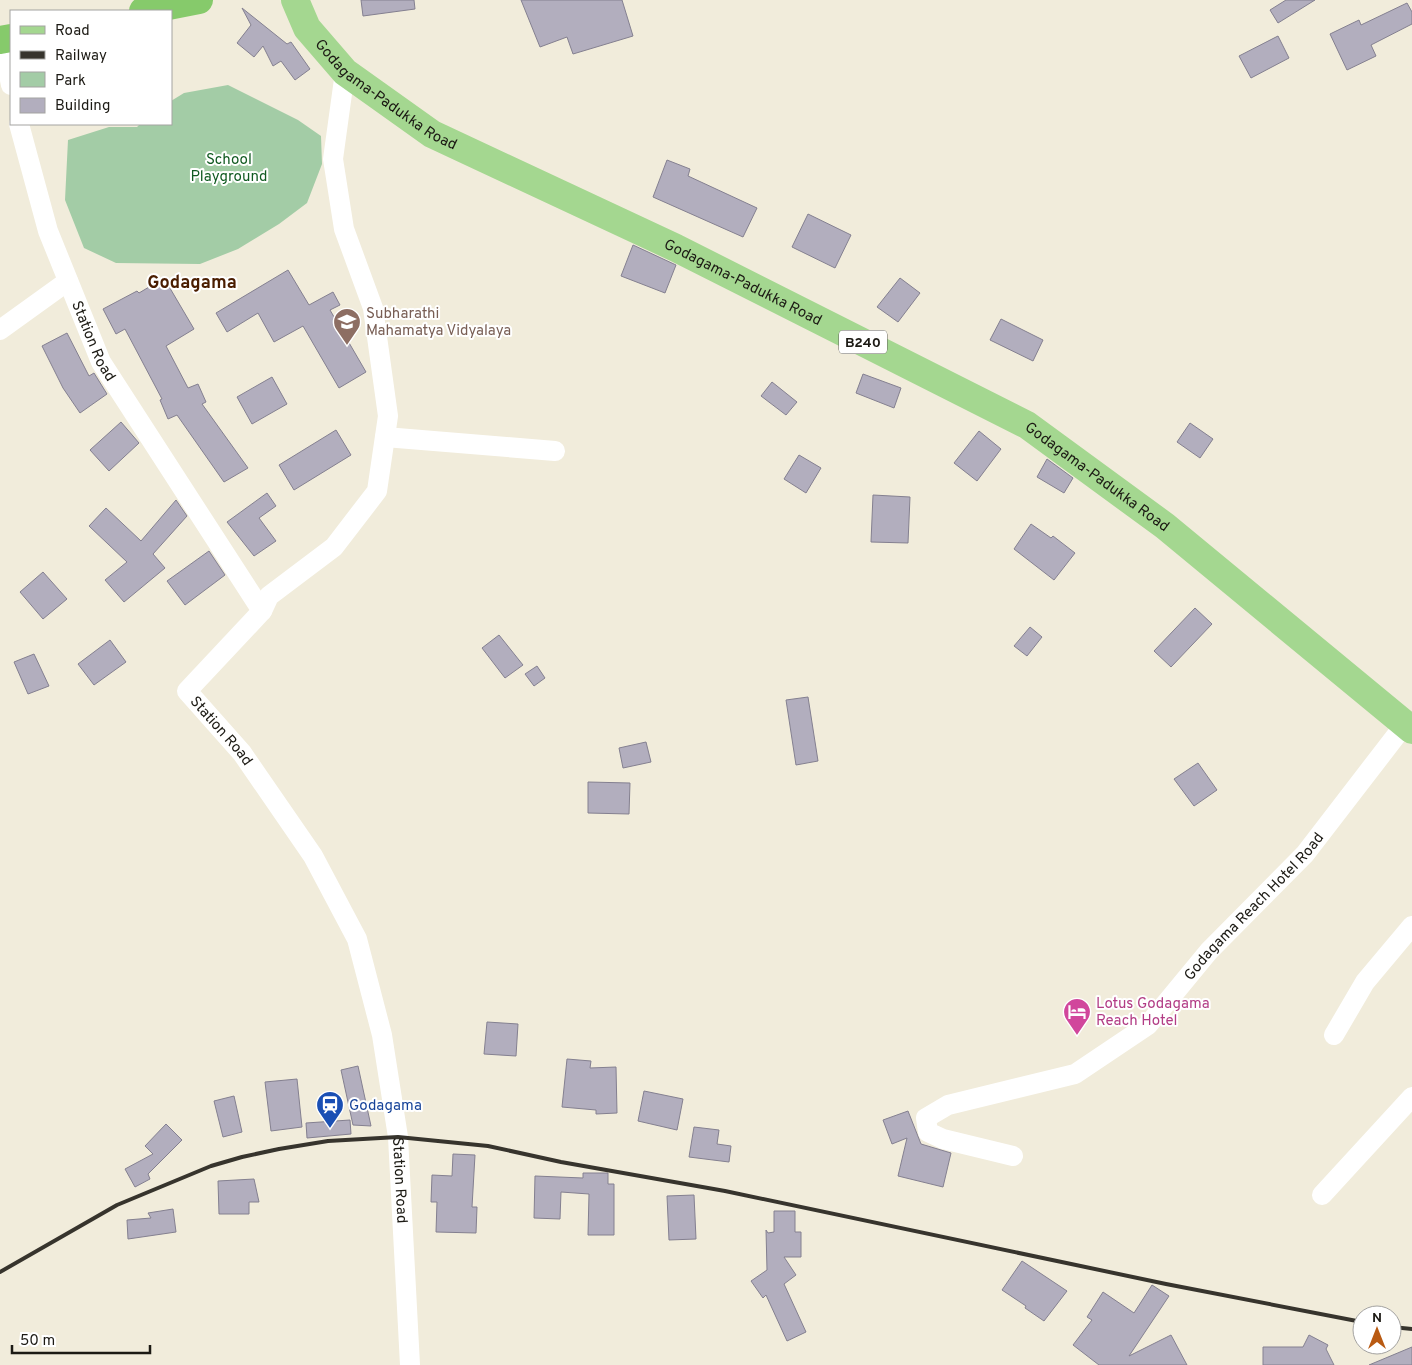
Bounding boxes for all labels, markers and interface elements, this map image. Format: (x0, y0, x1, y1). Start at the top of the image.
legend (10, 10, 172, 125)
text: Road (55, 22, 90, 41)
street label: Godagama-Padukka Road (310, 36, 460, 155)
text: Railway (55, 47, 107, 66)
text: Park (55, 72, 86, 91)
text: Building (55, 97, 110, 116)
park label: School Playground (190, 151, 268, 187)
street label: Godagama-Padukka Road (660, 236, 825, 331)
district label: Godagama (147, 272, 237, 295)
street label: Station Road (66, 298, 119, 386)
place label: Subharathi Mahamatya Vidyalaya (366, 305, 511, 341)
school or university icon: Subharathi Mahamatya Vidyalaya (332, 307, 362, 346)
road number: B240 (839, 331, 887, 354)
street label: Godagama-Padukka Road (1020, 418, 1172, 537)
street label: Station Road (185, 693, 256, 770)
street label: Godagama Reach Hotel Road (1181, 829, 1329, 985)
place label: Lotus Godagama Reach Hotel (1096, 995, 1210, 1031)
hotel icon: Lotus Godagama Reach Hotel (1062, 997, 1092, 1036)
station icon: Godagama (315, 1090, 345, 1129)
place label: Godagama (349, 1097, 422, 1116)
street label: Station Road (387, 1137, 411, 1224)
north arrow (1352, 1305, 1402, 1355)
text: N (1372, 1310, 1382, 1327)
scale bar (12, 1322, 150, 1354)
text: 50 m (20, 1332, 55, 1351)

